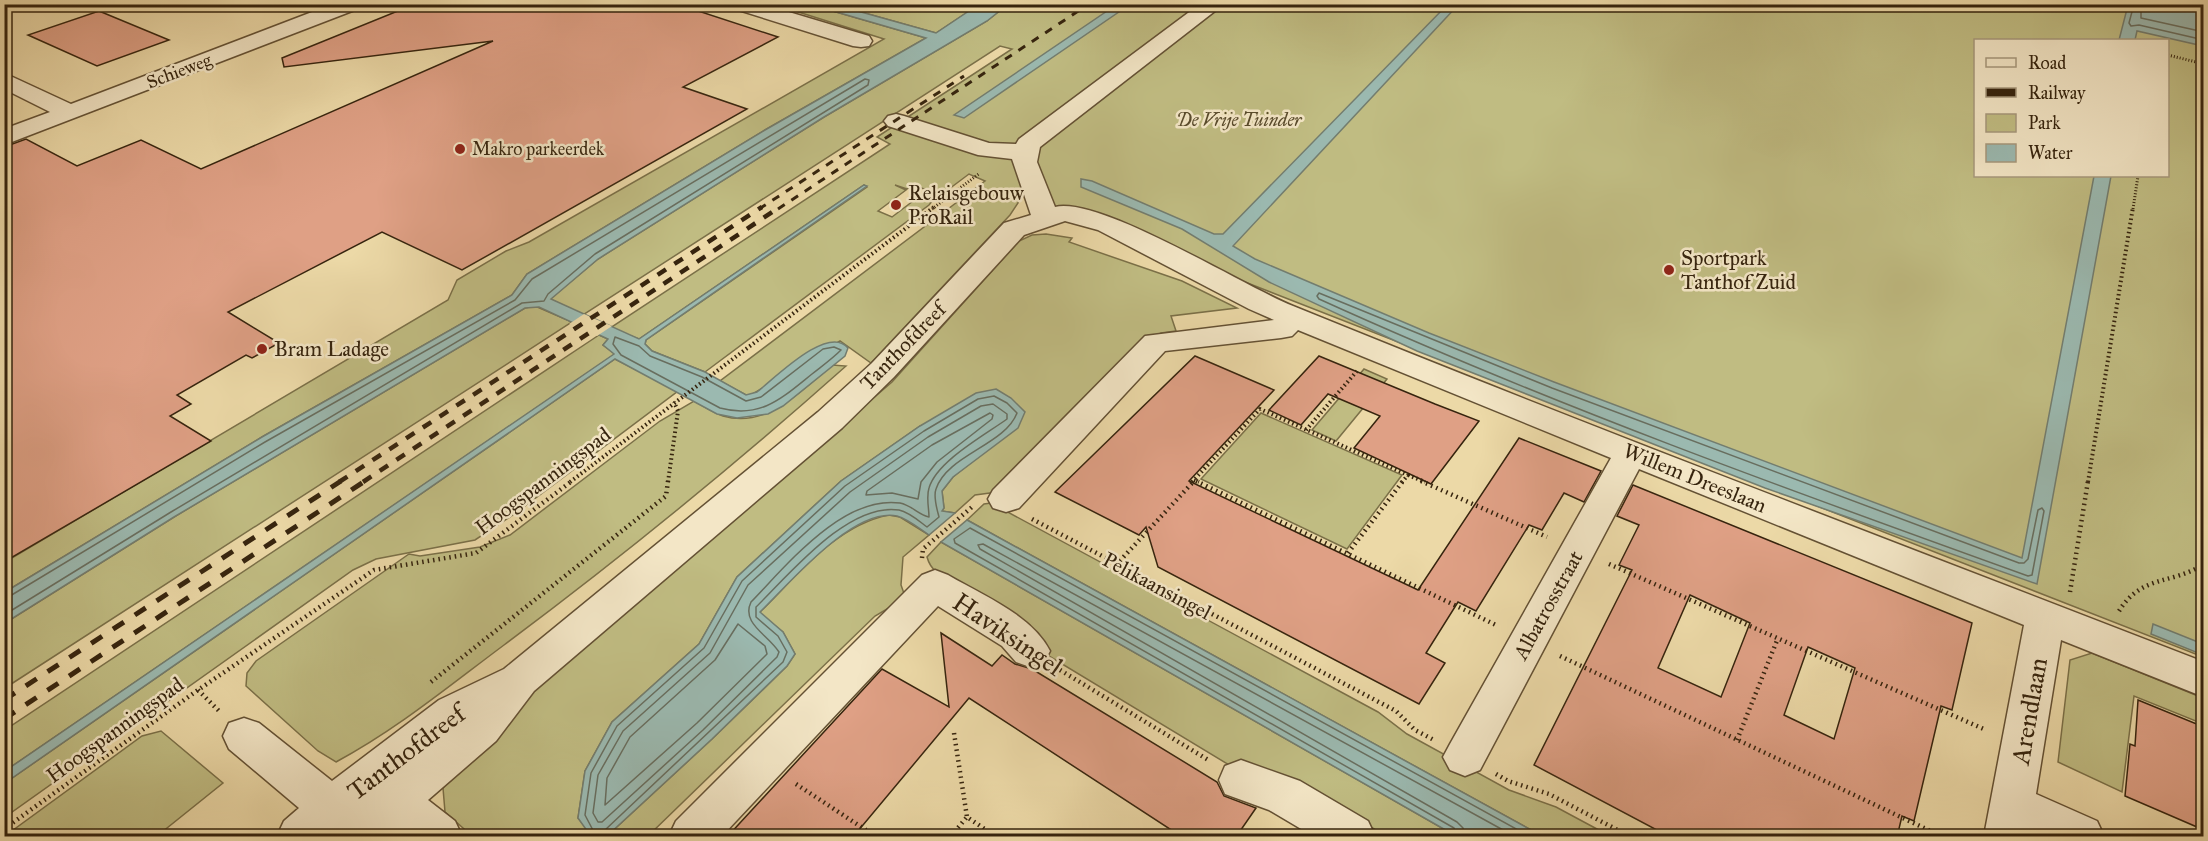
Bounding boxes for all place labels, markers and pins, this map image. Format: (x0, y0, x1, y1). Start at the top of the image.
place label: Makro parkeerdek (472, 138, 605, 160)
marker: Makro parkeerdek (453, 142, 467, 156)
place label: Relaisgebouw ProRail (908, 180, 1024, 230)
marker: Relaisgebouw ProRail (889, 198, 903, 212)
place label: Sportpark Tanthof Zuid (1681, 245, 1797, 295)
marker: Sportpark Tanthof Zuid (1662, 263, 1676, 277)
place label: Bram Ladage (274, 336, 389, 362)
marker: Bram Ladage (255, 342, 269, 356)

